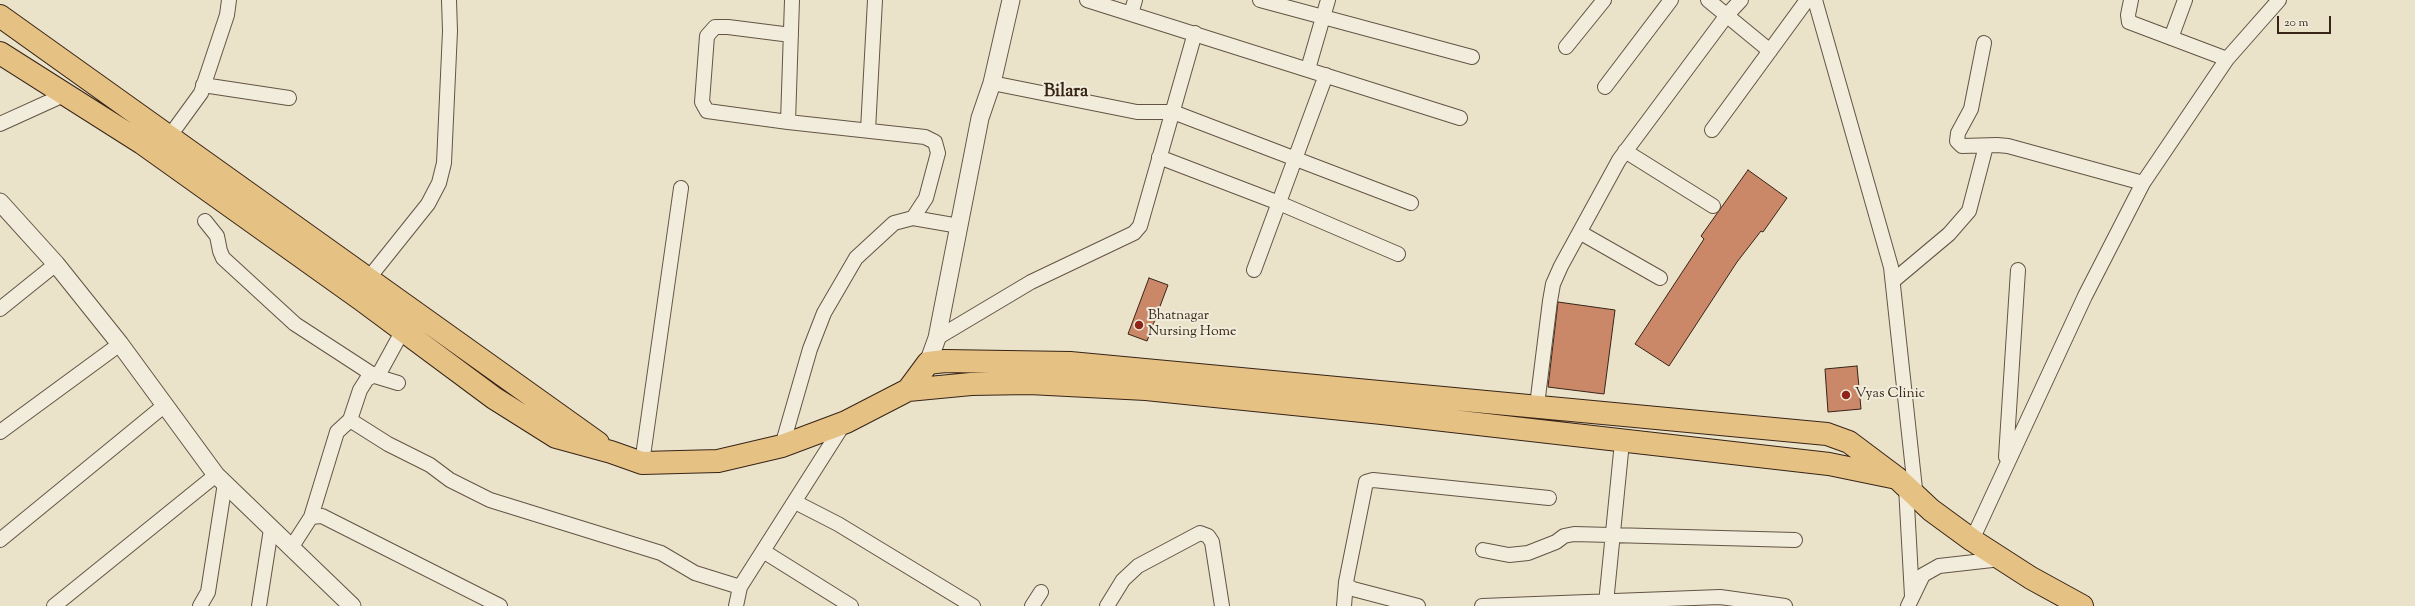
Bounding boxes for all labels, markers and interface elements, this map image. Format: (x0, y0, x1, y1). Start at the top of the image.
scale bar (2279, 8, 2333, 34)
text: 20 m (2284, 14, 2308, 32)
district label: Bilara (1044, 82, 1088, 104)
place label: Bhatnagar Nursing Home (1148, 309, 1237, 342)
marker: Bhatnagar Nursing Home (1133, 319, 1145, 331)
place label: Vyas Clinic (1855, 387, 1925, 403)
marker: Vyas Clinic (1840, 389, 1852, 401)

